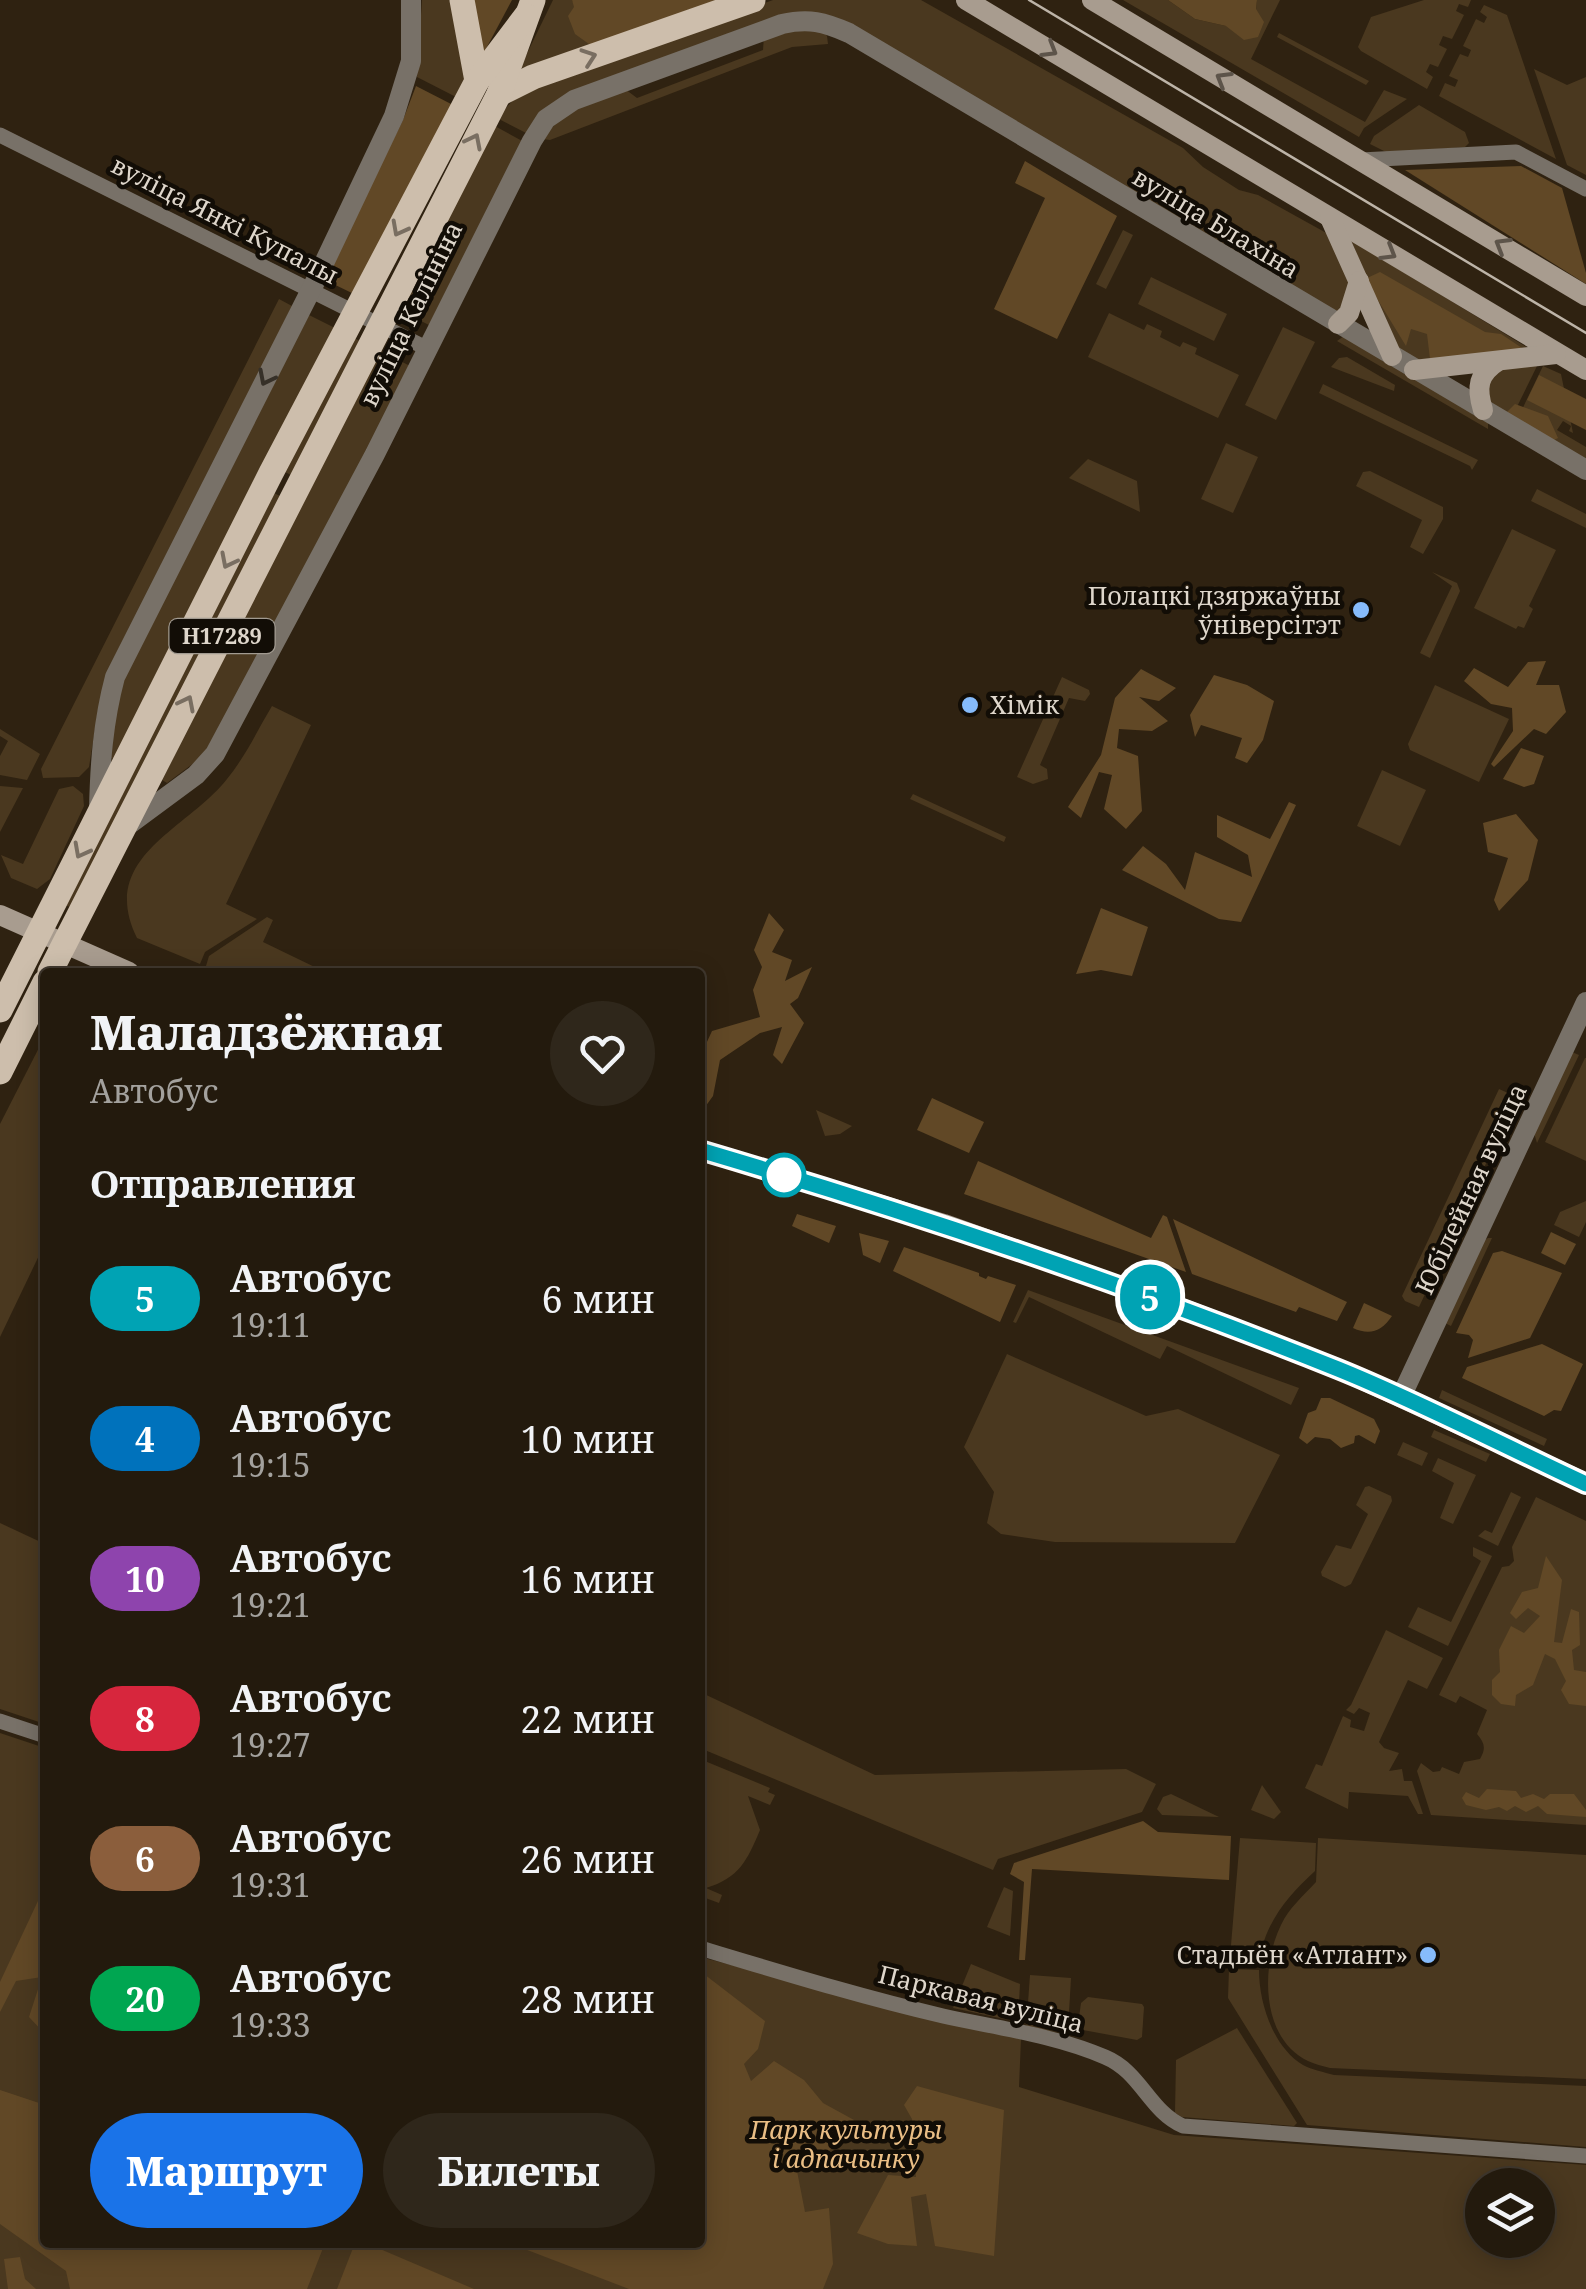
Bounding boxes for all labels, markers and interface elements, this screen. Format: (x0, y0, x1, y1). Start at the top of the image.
one-way arrow (1039, 38, 1057, 57)
one-way arrow (580, 48, 597, 69)
one-way arrow (1216, 72, 1234, 91)
one-way arrow (462, 133, 481, 151)
street label: вуліца Янкі Купалы (106, 147, 345, 291)
street label: вуліца Блахіна (1127, 159, 1306, 285)
street label: вуліца Калініна (351, 216, 470, 412)
one-way arrow (392, 219, 411, 237)
one-way arrow (1495, 238, 1513, 257)
one-way arrow (1378, 241, 1396, 260)
one-way arrow (258, 368, 278, 386)
one-way arrow (221, 550, 240, 568)
place label: Полацкі дзяржаўны ўніверсітэт (1088, 578, 1341, 641)
marker: Полацкі дзяржаўны ўніверсітэт (1350, 599, 1372, 621)
road number: Н17289 (170, 619, 274, 653)
place label: Хімік (990, 687, 1059, 721)
marker: Хімік (959, 694, 981, 716)
one-way arrow (175, 695, 194, 713)
one-way arrow (74, 840, 94, 858)
text: Маладзёжная (90, 999, 443, 1064)
button: heart (550, 1001, 655, 1106)
text: Автобус (90, 1069, 218, 1112)
street label: Юбілейная вуліца (1406, 1078, 1534, 1299)
unlabelled marker (763, 1154, 805, 1196)
text: Отправления (90, 1157, 356, 1209)
text: Автобус (230, 1251, 391, 1303)
line badge: 5 (1118, 1264, 1182, 1330)
text: 6 мин (541, 1272, 655, 1324)
text: 5 (1140, 1274, 1160, 1321)
text: 5 (135, 1275, 155, 1322)
text: 19:11 (230, 1303, 311, 1346)
text: Автобус (230, 1391, 391, 1443)
text: 10 мин (520, 1412, 655, 1464)
text: 4 (135, 1415, 155, 1462)
text: 19:15 (230, 1443, 311, 1486)
text: Автобус (230, 1531, 391, 1583)
text: 16 мин (520, 1552, 655, 1604)
text: 10 (125, 1555, 165, 1602)
text: 19:21 (230, 1583, 311, 1626)
text: Автобус (230, 1671, 391, 1723)
text: 22 мин (520, 1692, 655, 1744)
text: 8 (135, 1695, 155, 1742)
text: 19:27 (230, 1723, 311, 1766)
text: Автобус (230, 1811, 391, 1863)
text: 26 мин (520, 1832, 655, 1884)
text: 6 (135, 1835, 155, 1882)
text: 19:31 (230, 1863, 311, 1906)
place label: Стадыён «Атлант» (1176, 1937, 1408, 1971)
marker: Стадыён «Атлант» (1417, 1944, 1439, 1966)
text: Автобус (230, 1951, 391, 2003)
street label: Паркавая вуліца (875, 1956, 1087, 2040)
text: 28 мин (520, 1972, 655, 2024)
text: 20 (125, 1975, 165, 2022)
text: 19:33 (230, 2003, 311, 2046)
park label: Парк культуры і адпачынку (749, 2112, 942, 2175)
button: Маршрут (90, 2113, 363, 2228)
button: Билеты (383, 2113, 655, 2228)
map controls (1465, 2168, 1555, 2258)
button: layers (1465, 2168, 1555, 2258)

